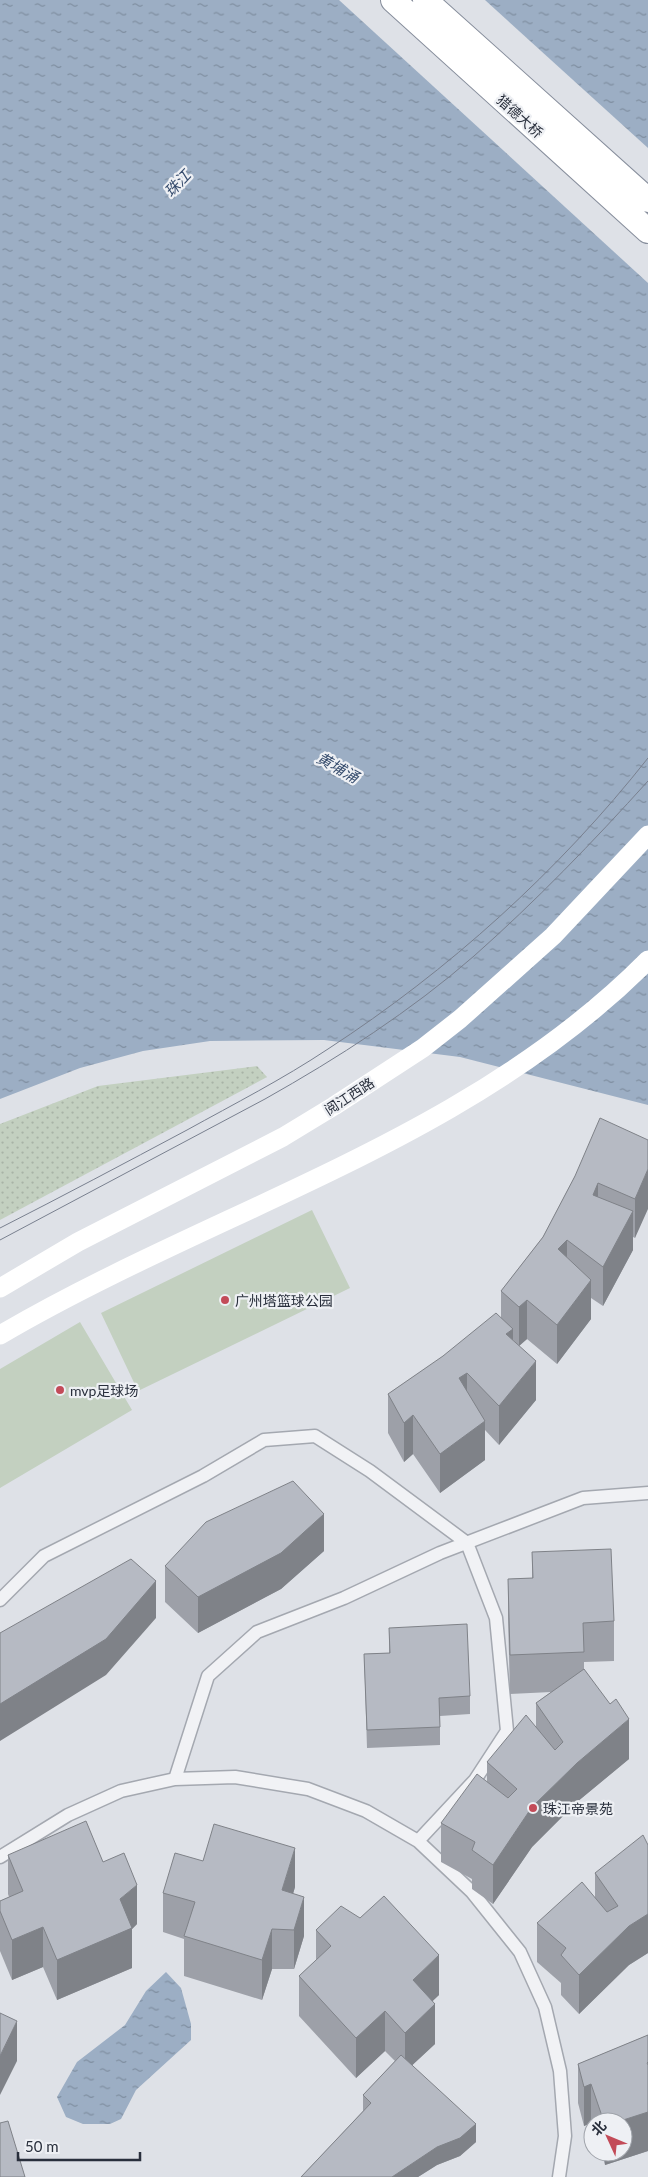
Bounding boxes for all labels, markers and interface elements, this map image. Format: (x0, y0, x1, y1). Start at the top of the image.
street label: 猎德大桥 (494, 91, 546, 141)
water label: 珠江 (160, 165, 195, 200)
water label: 黄埔涌 (314, 748, 364, 787)
street label: 阅江西路 (321, 1074, 377, 1118)
place label: 广州塔篮球公园 (235, 1292, 333, 1309)
marker: 广州塔篮球公园 (219, 1294, 231, 1306)
place label: mvp足球场 (70, 1382, 138, 1399)
marker: mvp足球场 (54, 1384, 66, 1396)
place label: 珠江帝景苑 (543, 1800, 613, 1817)
marker: 珠江帝景苑 (527, 1802, 539, 1814)
north arrow (583, 2112, 633, 2162)
text: 北 (587, 2117, 609, 2139)
scale bar (18, 2130, 140, 2162)
text: 50 m (25, 2137, 59, 2155)

